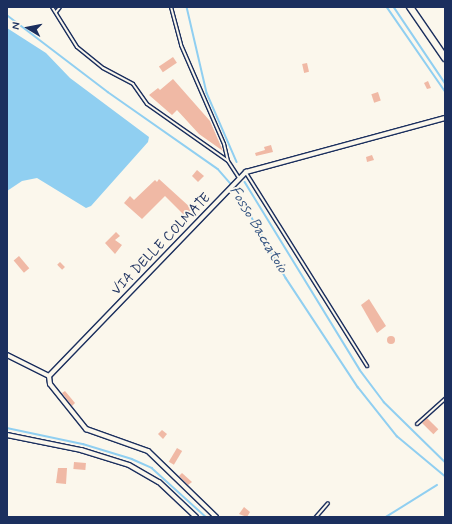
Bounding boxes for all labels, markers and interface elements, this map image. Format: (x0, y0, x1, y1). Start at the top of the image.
north arrow (8, 8, 48, 48)
text: N (9, 21, 24, 31)
water label: Fosso Baccatoio (225, 184, 291, 276)
street label: VIA DELLE COLMATE (107, 188, 215, 300)

